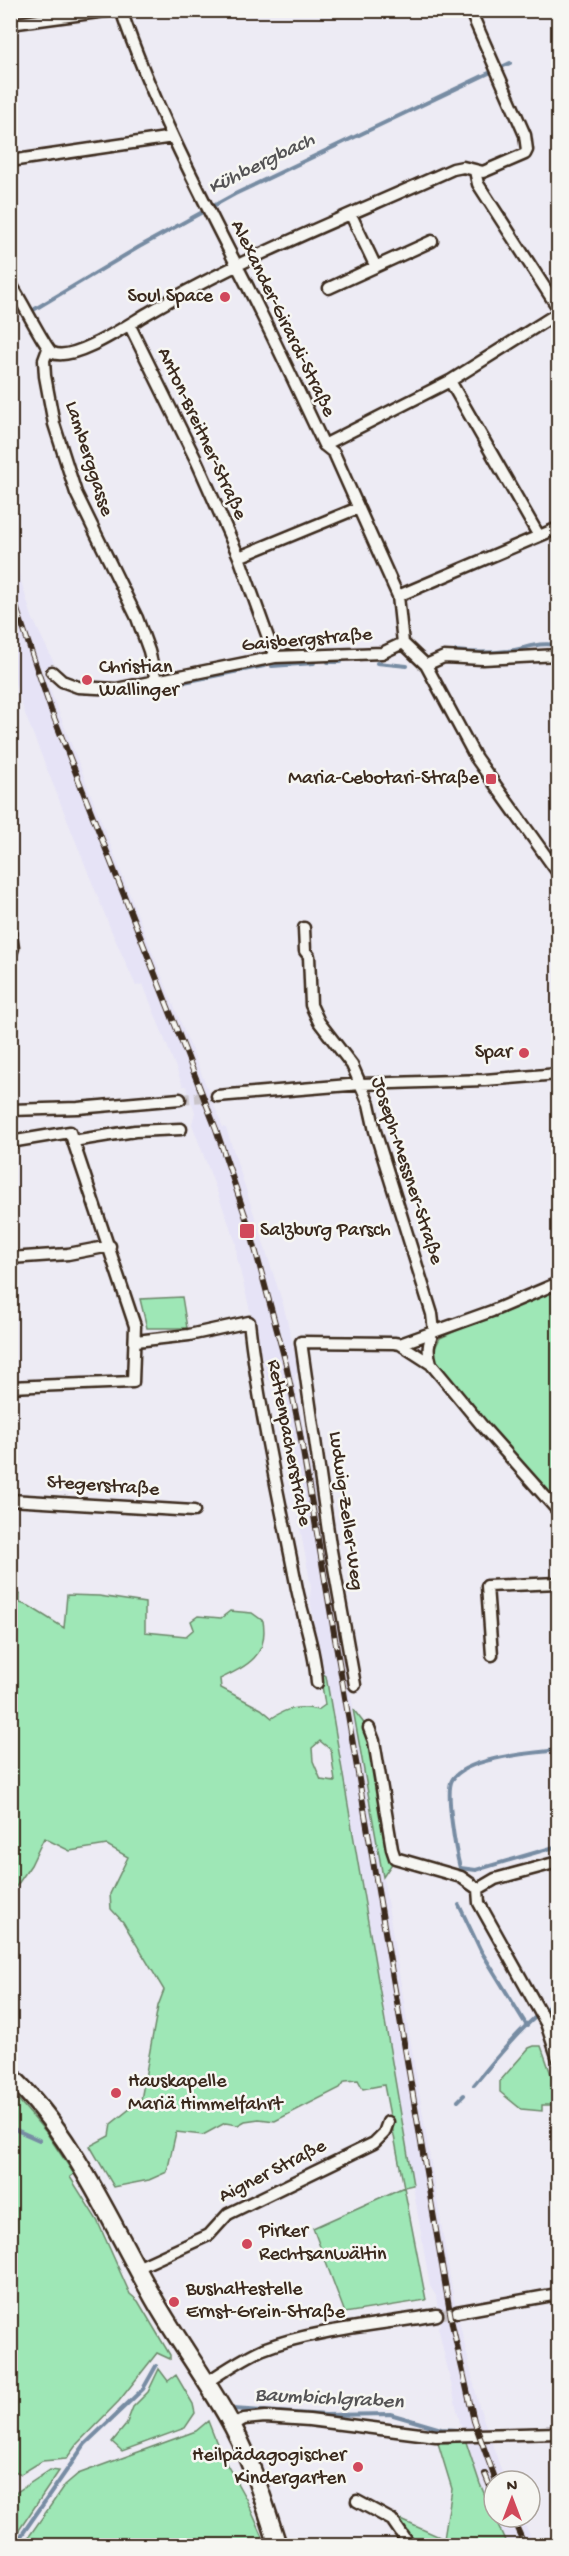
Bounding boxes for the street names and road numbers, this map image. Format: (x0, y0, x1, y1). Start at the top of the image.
street label: Alexander-Girardi-Straße (224, 217, 340, 422)
street label: Anton-Breitner-Straße (151, 344, 251, 524)
street label: Lamberggasse (59, 399, 118, 520)
street label: Gaisbergstraße (241, 624, 374, 658)
street label: Joseph-Messner-Straße (365, 1074, 447, 1268)
street label: Rettenpacherstraße (261, 1358, 316, 1529)
street label: Ludwig-Zeller-Weg (322, 1430, 368, 1592)
street label: Stegerstraße (46, 1472, 161, 1502)
street label: Aigner Straße (216, 2135, 331, 2209)

